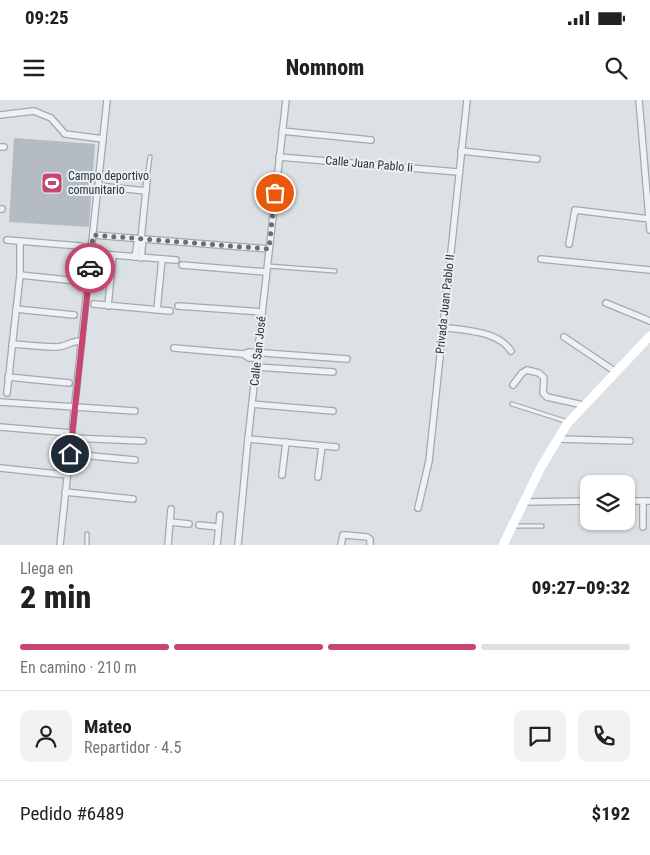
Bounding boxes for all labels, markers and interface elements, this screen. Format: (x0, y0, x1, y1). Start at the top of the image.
text: 09:25 (25, 6, 69, 29)
icon: menu (20, 54, 48, 82)
icon: search (602, 54, 630, 82)
text: Nomnom (286, 55, 364, 80)
street label: Calle Juan Pablo Ii (325, 153, 413, 175)
place label: Campo deportivo comunitario (68, 169, 149, 197)
sports icon: Campo deportivo comunitario (40, 171, 64, 195)
pin (254, 172, 296, 214)
icon: bag (261, 179, 289, 207)
courier (65, 243, 115, 293)
icon: car (76, 254, 104, 282)
street label: Privada Juan Pablo II (433, 254, 457, 354)
street label: Calle San José (247, 315, 269, 386)
pin (49, 433, 91, 475)
icon: home (56, 440, 84, 468)
map controls (580, 475, 635, 530)
button: layers (580, 475, 635, 530)
text: Llega en (20, 559, 73, 578)
text: 09:27–09:32 (532, 576, 630, 599)
text: 2 min (20, 578, 91, 616)
text: En camino · 210 m (20, 658, 137, 677)
button: person (20, 710, 72, 762)
button: chat (514, 710, 566, 762)
button: phone (578, 710, 630, 762)
text: Mateo (84, 715, 132, 738)
text: Repartidor · 4.5 (84, 738, 181, 757)
text: Pedido #6489 (20, 802, 124, 825)
text: $192 (592, 802, 630, 825)

